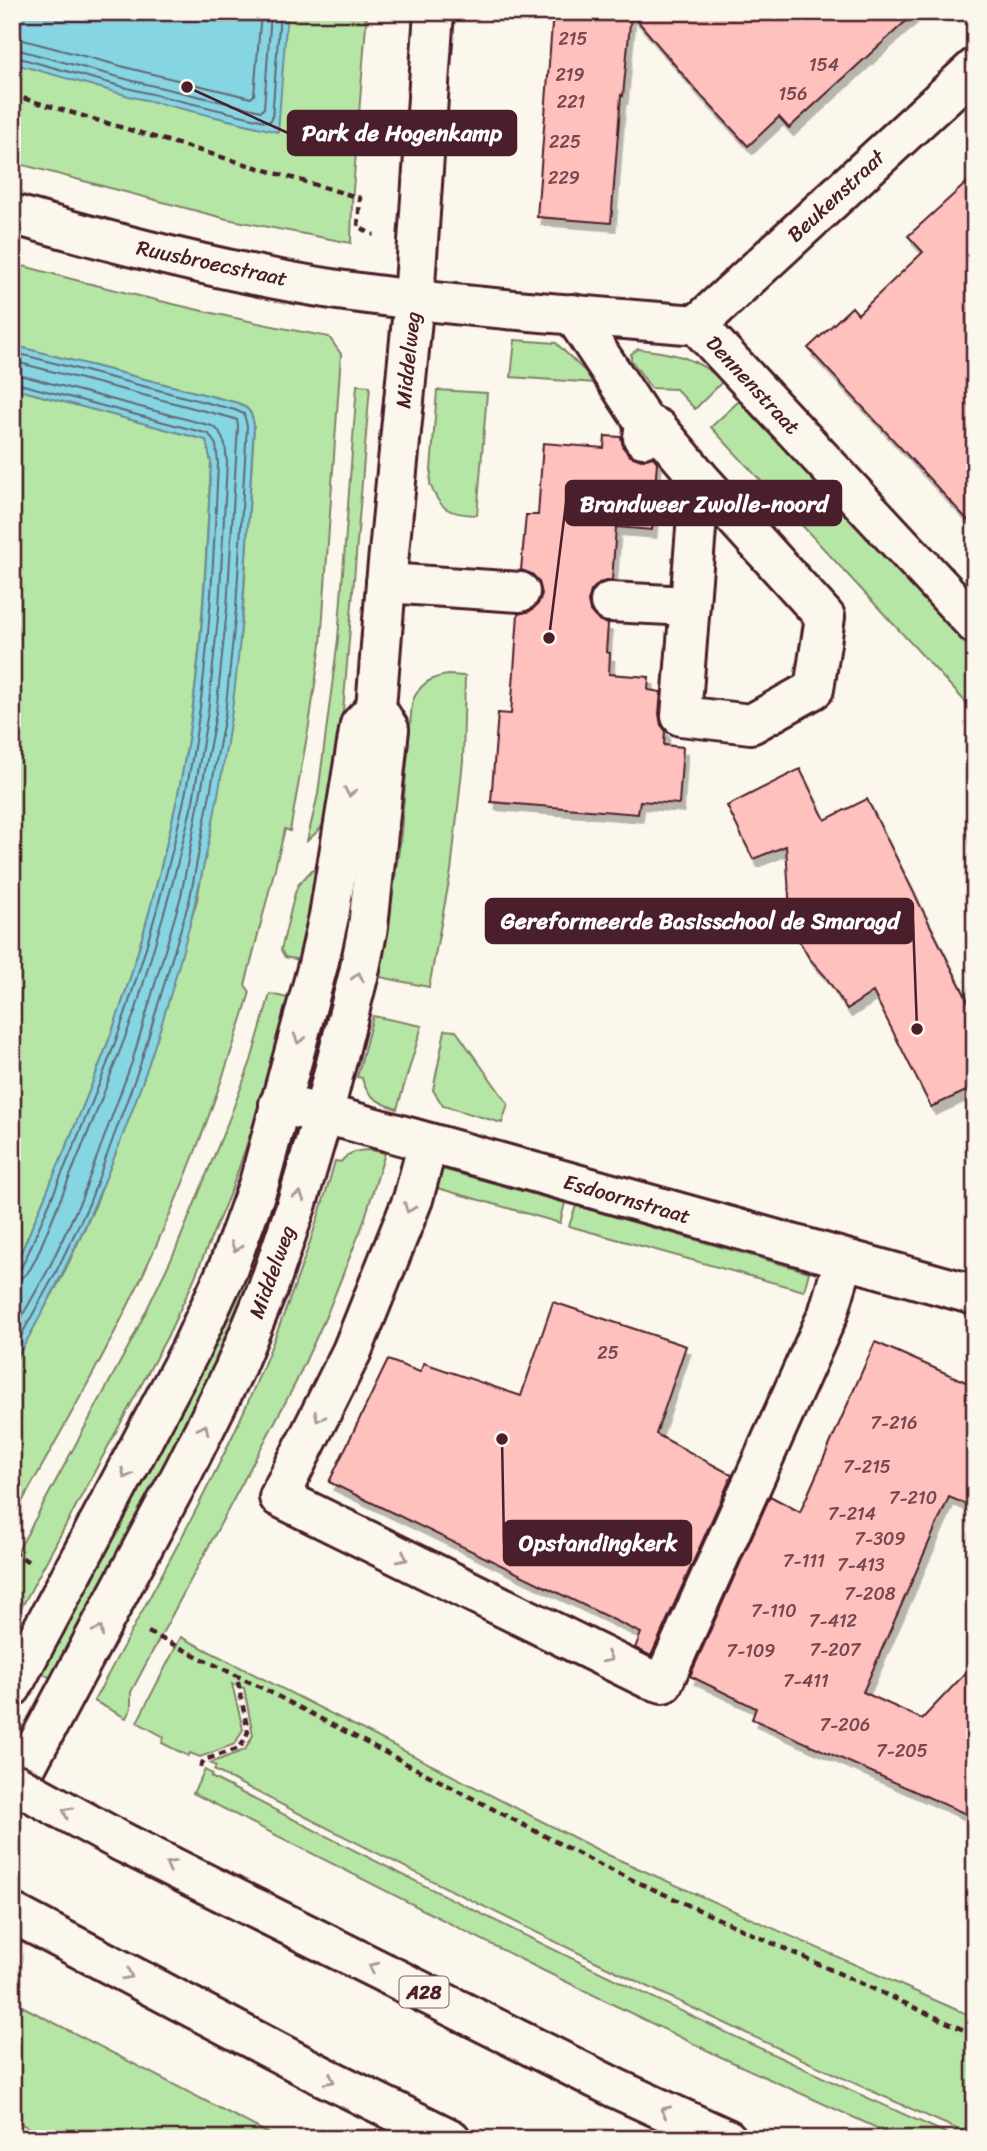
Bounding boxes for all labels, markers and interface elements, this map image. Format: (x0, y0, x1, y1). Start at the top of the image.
house number: 215 (558, 23, 588, 55)
house number: 154 (809, 49, 839, 81)
house number: 219 (555, 59, 585, 91)
house number: 156 (779, 78, 807, 110)
house number: 221 (557, 86, 586, 118)
callout: Park de Hogenkamp (288, 111, 516, 155)
text: Park de Hogenkamp (302, 113, 503, 154)
house number: 225 (549, 126, 581, 158)
street label: Beukenstraat (778, 139, 895, 252)
house number: 229 (548, 162, 580, 194)
street label: Ruusbroecstraat (133, 228, 291, 298)
street label: Middelweg (384, 309, 432, 410)
street label: Dennenstraat (696, 326, 810, 444)
callout: Brandweer Zwolle-noord (566, 481, 841, 525)
text: Brandweer Zwolle-noord (580, 484, 830, 525)
one-way arrow (343, 786, 358, 798)
callout: Gereformeerde Basisschool de Smaragd (486, 899, 913, 943)
text: Gereformeerde Basisschool de Smaragd (500, 901, 901, 942)
one-way arrow (350, 971, 364, 983)
one-way arrow (292, 1033, 307, 1045)
street label: Esdoornstraat (559, 1163, 695, 1235)
one-way arrow (290, 1191, 305, 1203)
one-way arrow (403, 1202, 417, 1214)
street label: Middelweg (238, 1220, 307, 1324)
one-way arrow (230, 1240, 244, 1252)
house number: 25 (597, 1337, 619, 1369)
house number: 7-216 (871, 1407, 917, 1439)
one-way arrow (314, 1410, 328, 1422)
one-way arrow (196, 1424, 210, 1437)
house number: 7-215 (843, 1451, 891, 1483)
one-way arrow (121, 1467, 135, 1479)
house number: 7-210 (889, 1482, 937, 1514)
house number: 7-214 (828, 1498, 876, 1530)
callout: Opstandingkerk (504, 1521, 691, 1565)
text: Opstandingkerk (519, 1523, 678, 1564)
house number: 7-309 (855, 1523, 905, 1555)
house number: 7-111 (783, 1545, 825, 1577)
house number: 7-413 (837, 1549, 885, 1581)
one-way arrow (396, 1550, 408, 1564)
house number: 7-208 (844, 1578, 896, 1610)
house number: 7-110 (751, 1595, 797, 1627)
house number: 7-412 (809, 1605, 857, 1637)
one-way arrow (91, 1626, 104, 1638)
house number: 7-207 (810, 1634, 862, 1666)
house number: 7-109 (727, 1635, 775, 1667)
one-way arrow (601, 1650, 613, 1664)
house number: 7-411 (783, 1665, 829, 1697)
house number: 7-206 (820, 1709, 870, 1741)
house number: 7-205 (876, 1735, 928, 1767)
one-way arrow (62, 1807, 74, 1820)
one-way arrow (165, 1860, 177, 1874)
one-way arrow (368, 1961, 380, 1975)
one-way arrow (121, 1966, 133, 1980)
road number: A28 (400, 1976, 448, 2008)
one-way arrow (323, 2071, 335, 2085)
one-way arrow (660, 2105, 672, 2119)

